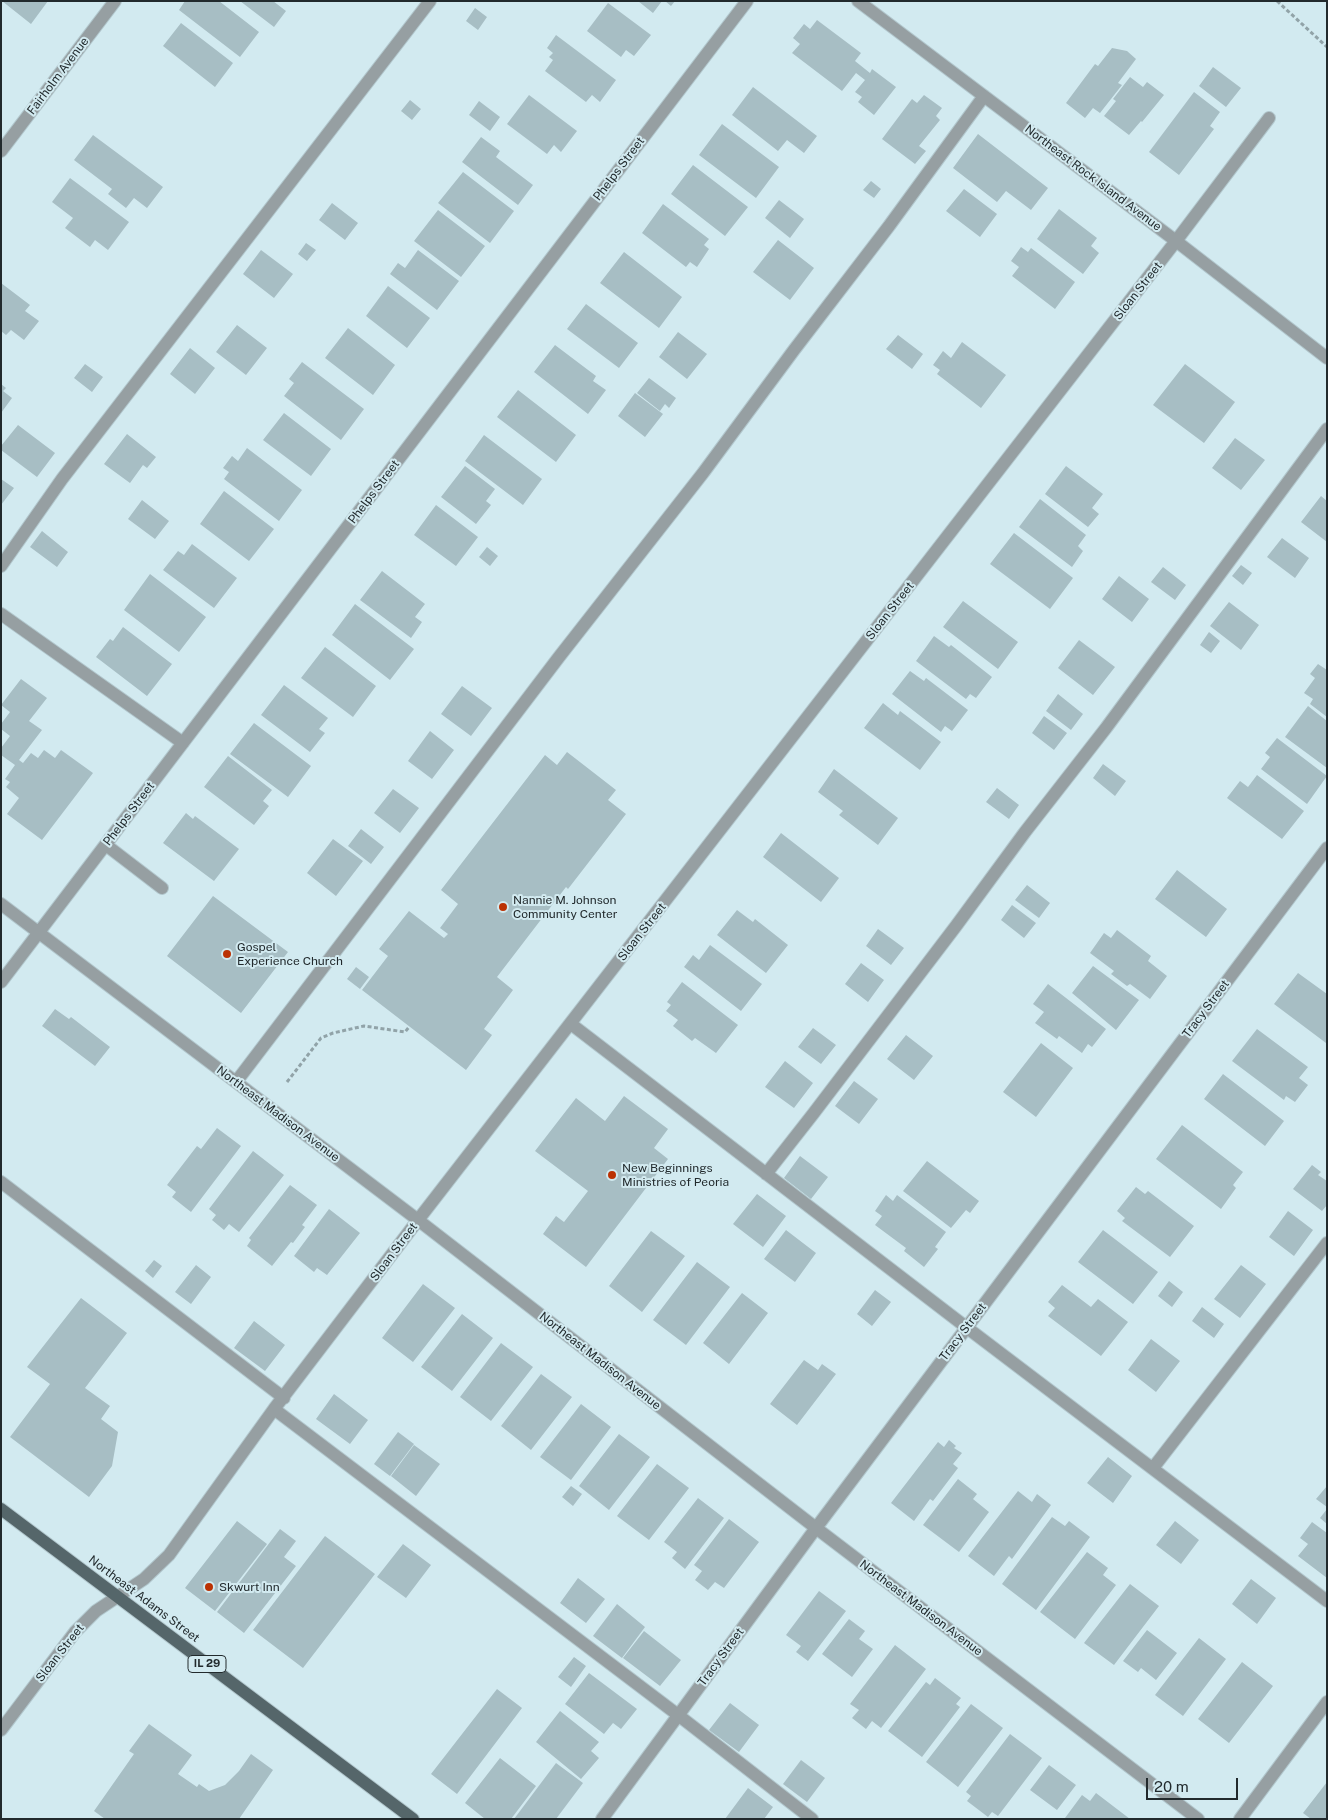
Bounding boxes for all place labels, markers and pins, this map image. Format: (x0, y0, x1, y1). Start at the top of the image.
place label: Nannie M. Johnson Community Center (513, 893, 617, 921)
marker: Nannie M. Johnson Community Center (497, 901, 509, 913)
place label: Gospel Experience Church (237, 940, 343, 968)
marker: Gospel Experience Church (221, 948, 233, 960)
place label: New Beginnings Ministries of Peoria (622, 1161, 729, 1189)
marker: New Beginnings Ministries of Peoria (606, 1169, 618, 1181)
place label: Skwurt Inn (219, 1580, 280, 1594)
marker: Skwurt Inn (203, 1581, 215, 1593)

